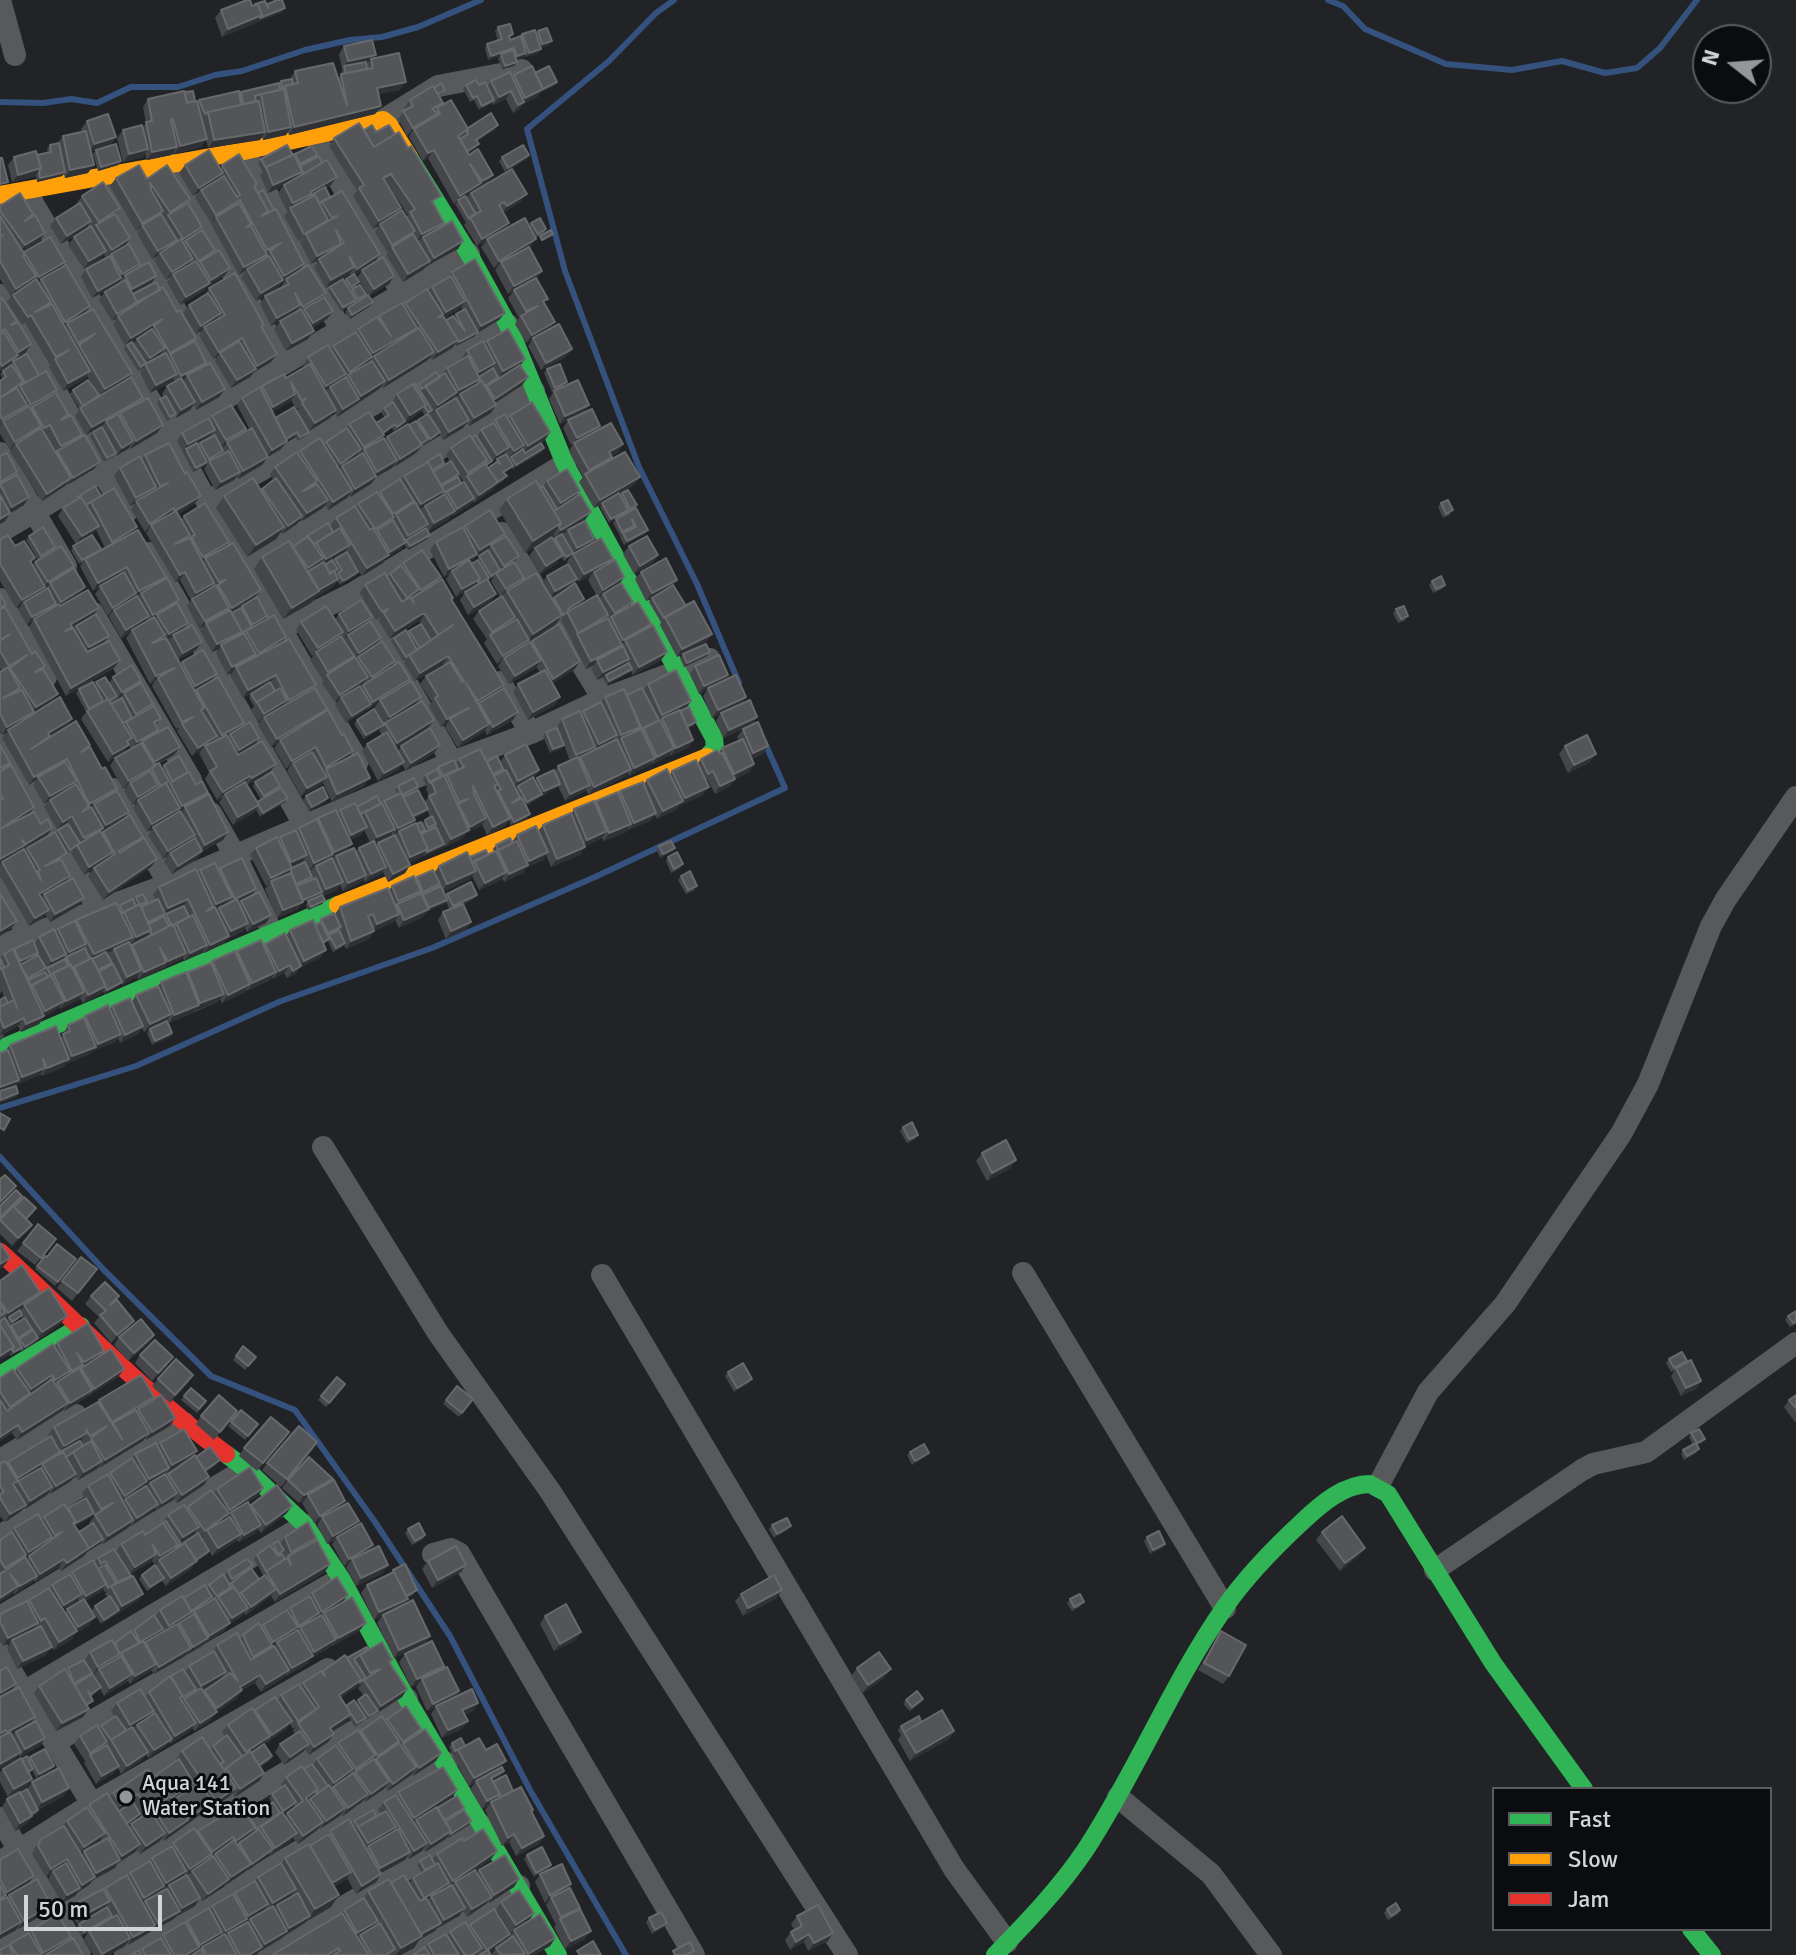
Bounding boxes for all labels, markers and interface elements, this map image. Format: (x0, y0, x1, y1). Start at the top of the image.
north arrow (1692, 24, 1772, 104)
text: N (1695, 46, 1726, 69)
place label: Aqua 141 Water Station (142, 1771, 270, 1822)
legend (1492, 1787, 1772, 1931)
marker: Aqua 141 Water Station (117, 1788, 135, 1806)
text: Fast (1568, 1804, 1611, 1834)
text: Slow (1568, 1844, 1618, 1874)
scale bar (28, 1879, 166, 1929)
text: Jam (1568, 1884, 1609, 1914)
text: 50 m (38, 1894, 88, 1924)

